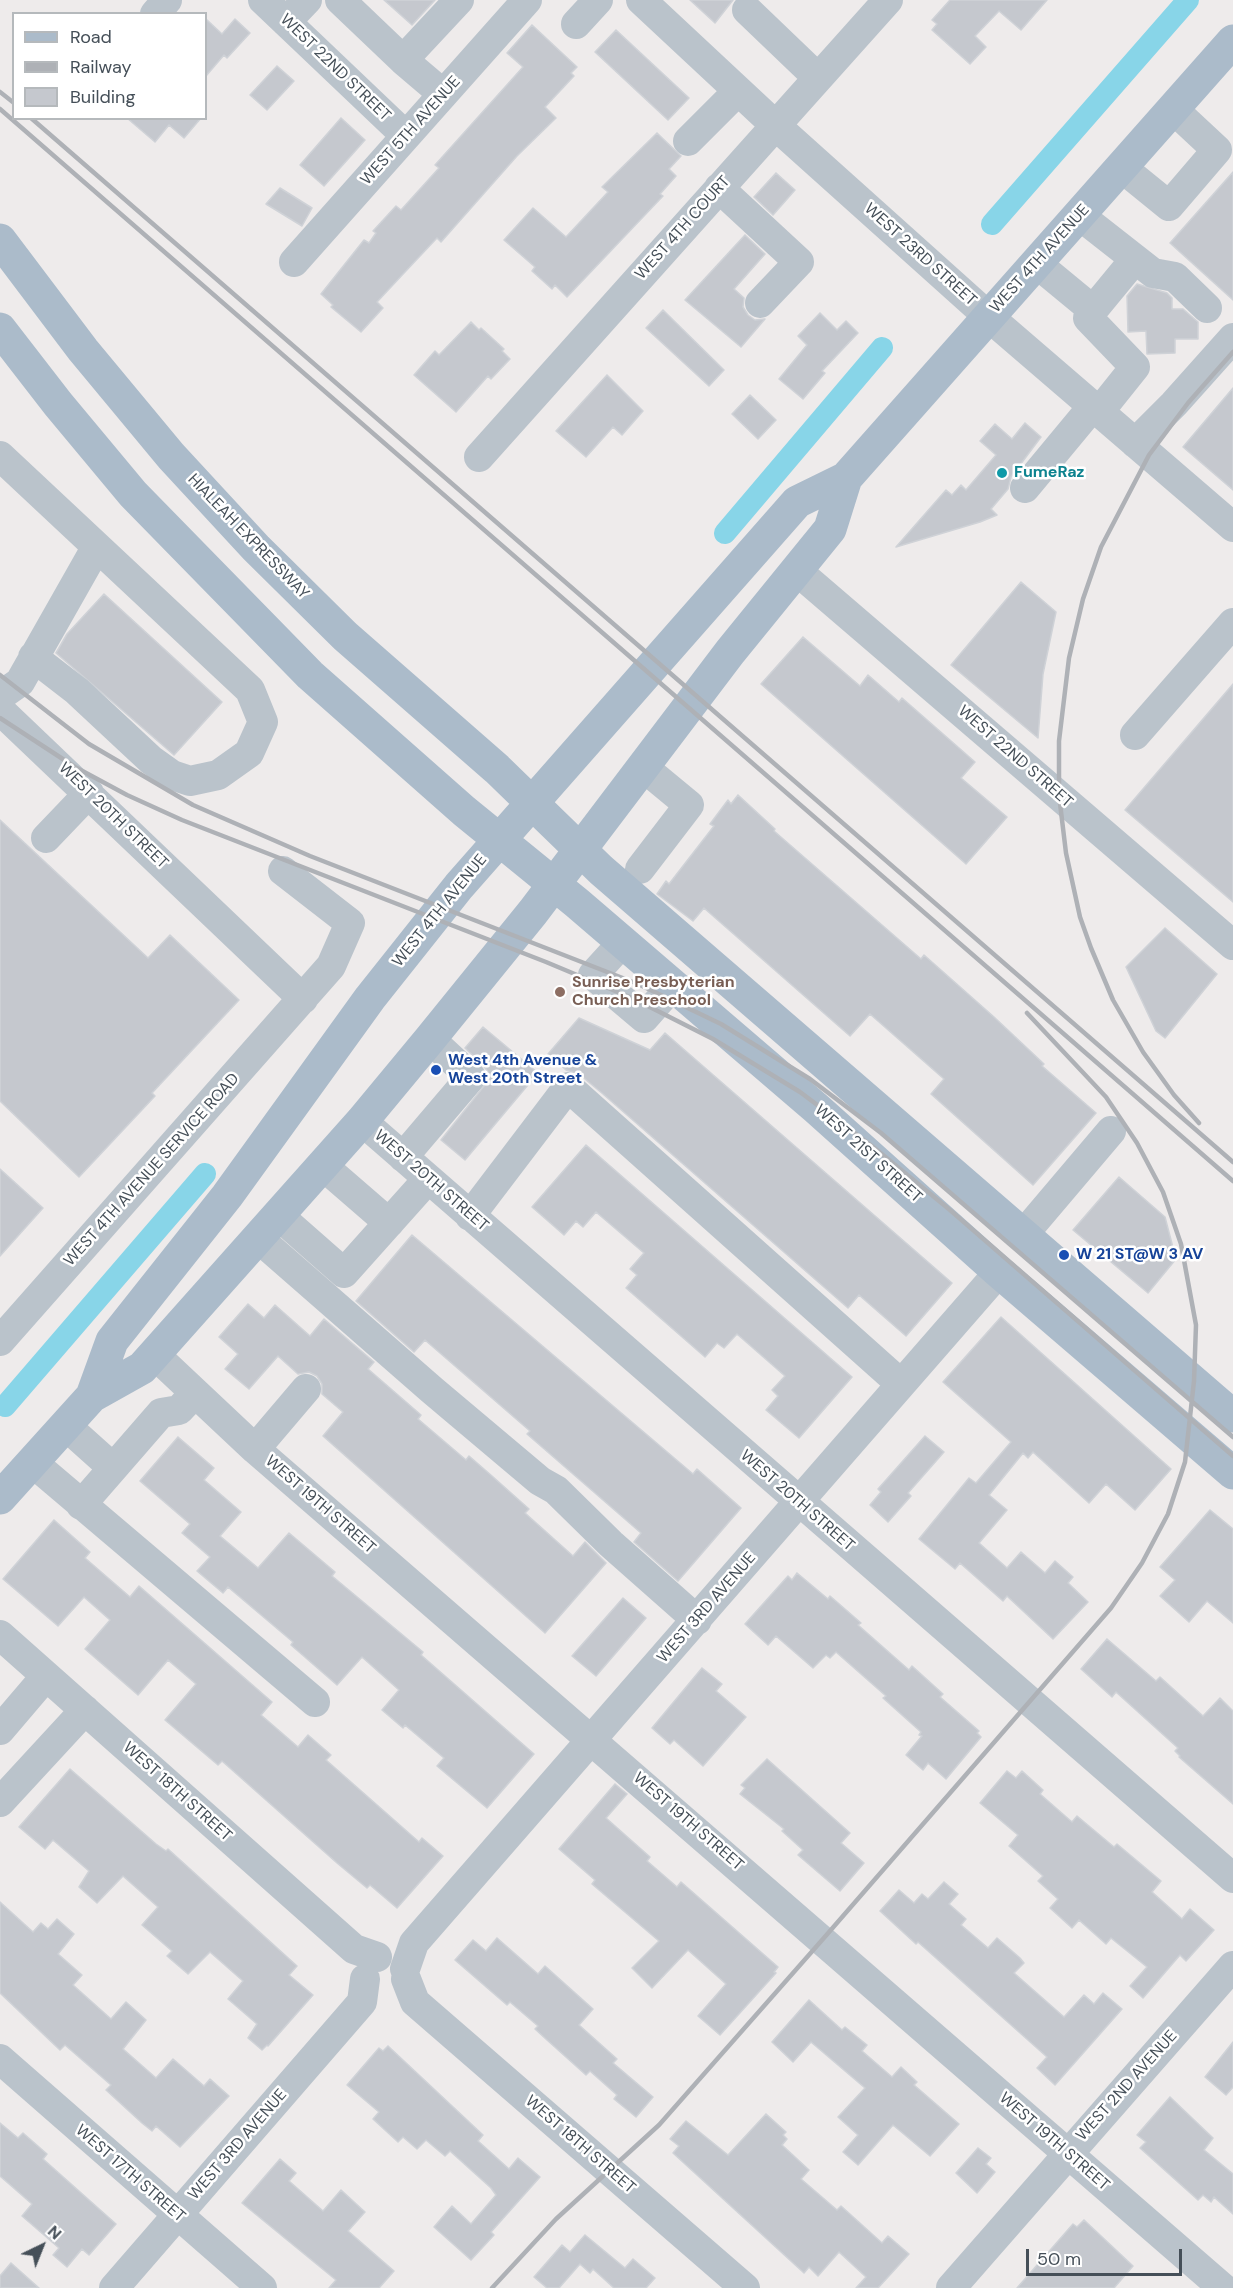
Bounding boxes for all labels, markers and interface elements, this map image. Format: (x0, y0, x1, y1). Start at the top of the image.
street label: WEST 22ND STREET (276, 10, 394, 126)
legend (12, 12, 207, 120)
text: Road (70, 25, 112, 49)
text: Railway (70, 55, 132, 79)
street label: WEST 5TH AVENUE (357, 73, 465, 189)
text: Building (70, 85, 135, 109)
street label: WEST 4TH COURT (631, 172, 735, 284)
street label: WEST 23RD STREET (860, 199, 980, 311)
street label: WEST 4TH AVENUE (986, 201, 1094, 317)
place label: FumeRaz (1014, 463, 1084, 483)
marker: FumeRaz (995, 466, 1009, 480)
street label: HIALEAH EXPRESSWAY (183, 470, 313, 604)
street label: WEST 22ND STREET (954, 702, 1076, 812)
street label: WEST 20TH STREET (54, 759, 172, 873)
street label: WEST 4TH AVENUE (389, 851, 491, 971)
place label: Sunrise Presbyterian Church Preschool (572, 973, 735, 1011)
marker: Sunrise Presbyterian Church Preschool (553, 985, 567, 999)
place label: West 4th Avenue & West 20th Street (448, 1051, 597, 1089)
marker: West 4th Avenue & West 20th Street (429, 1063, 443, 1077)
street label: WEST 4TH AVENUE SERVICE ROAD (60, 1070, 244, 1270)
street label: WEST 21ST STREET (810, 1101, 926, 1207)
street label: WEST 20TH STREET (370, 1126, 492, 1236)
place label: W 21 ST@W 3 AV (1076, 1245, 1203, 1265)
marker: W 21 ST@W 3 AV (1057, 1248, 1071, 1262)
street label: WEST 20TH STREET (736, 1446, 858, 1556)
street label: WEST 19TH STREET (261, 1452, 379, 1558)
street label: WEST 3RD AVENUE (654, 1549, 760, 1667)
street label: WEST 18TH STREET (119, 1738, 235, 1846)
street label: WEST 19TH STREET (629, 1769, 747, 1875)
street label: WEST 2ND AVENUE (1072, 2027, 1182, 2145)
street label: WEST 3RD AVENUE (185, 2086, 291, 2204)
street label: WEST 19TH STREET (995, 2089, 1113, 2195)
street label: WEST 18TH STREET (521, 2092, 639, 2198)
street label: WEST 17TH STREET (71, 2121, 189, 2227)
north arrow (12, 2216, 72, 2276)
text: N (43, 2221, 66, 2244)
scale bar (1029, 2237, 1185, 2275)
text: 50 m (1037, 2247, 1081, 2271)

